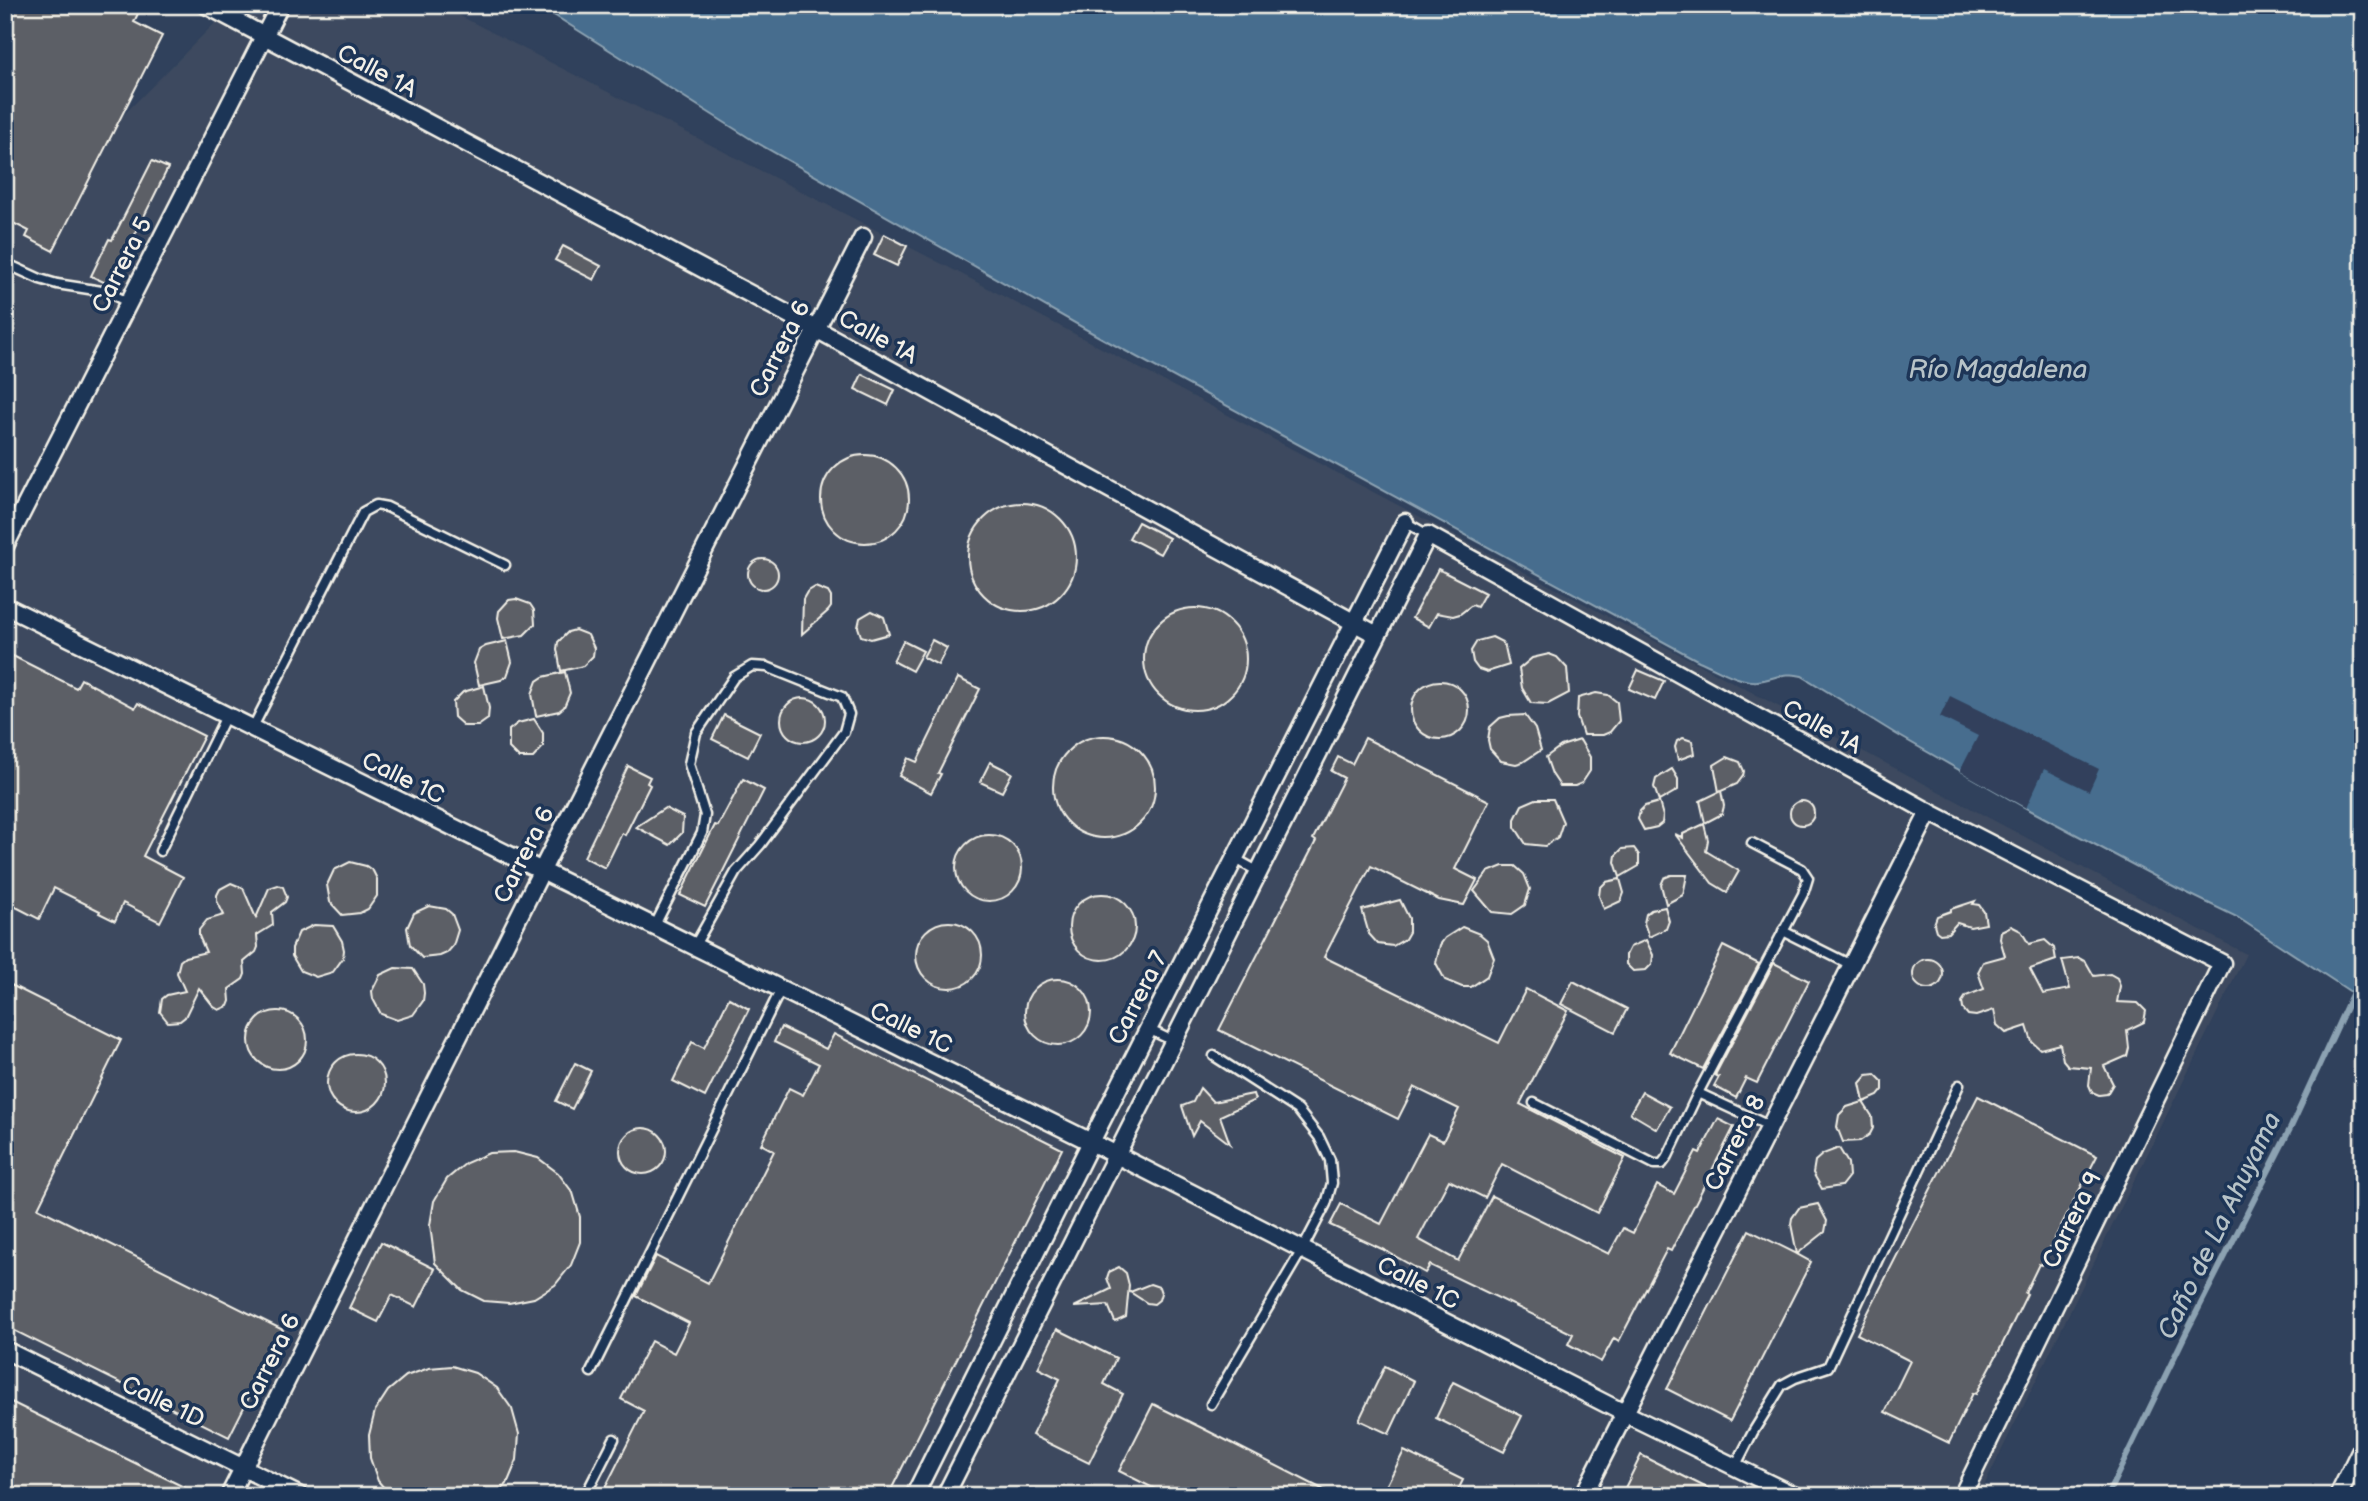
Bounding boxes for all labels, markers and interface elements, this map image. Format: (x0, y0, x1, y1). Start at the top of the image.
street label: Calle 1A (332, 38, 422, 104)
street label: Carrera 5 (86, 212, 158, 318)
street label: Carrera 6 (743, 296, 817, 402)
street label: Calle 1A (833, 304, 923, 371)
water label: Río Magdalena (1909, 355, 2087, 386)
street label: Calle 1A (1777, 694, 1867, 761)
street label: Calle 1C (357, 746, 449, 810)
street label: Carrera 6 (487, 802, 561, 908)
street label: Carrera 7 (1102, 946, 1174, 1050)
street label: Calle 1C (865, 996, 957, 1060)
street label: Carrera 8 (1698, 1090, 1772, 1196)
water label: Caño de La Ahuyama (2152, 1107, 2288, 1345)
street label: Carrera 9 (2036, 1167, 2108, 1273)
street label: Calle 1C (1372, 1250, 1464, 1316)
street label: Carrera 6 (233, 1309, 307, 1415)
street label: Calle 1D (117, 1370, 209, 1434)

